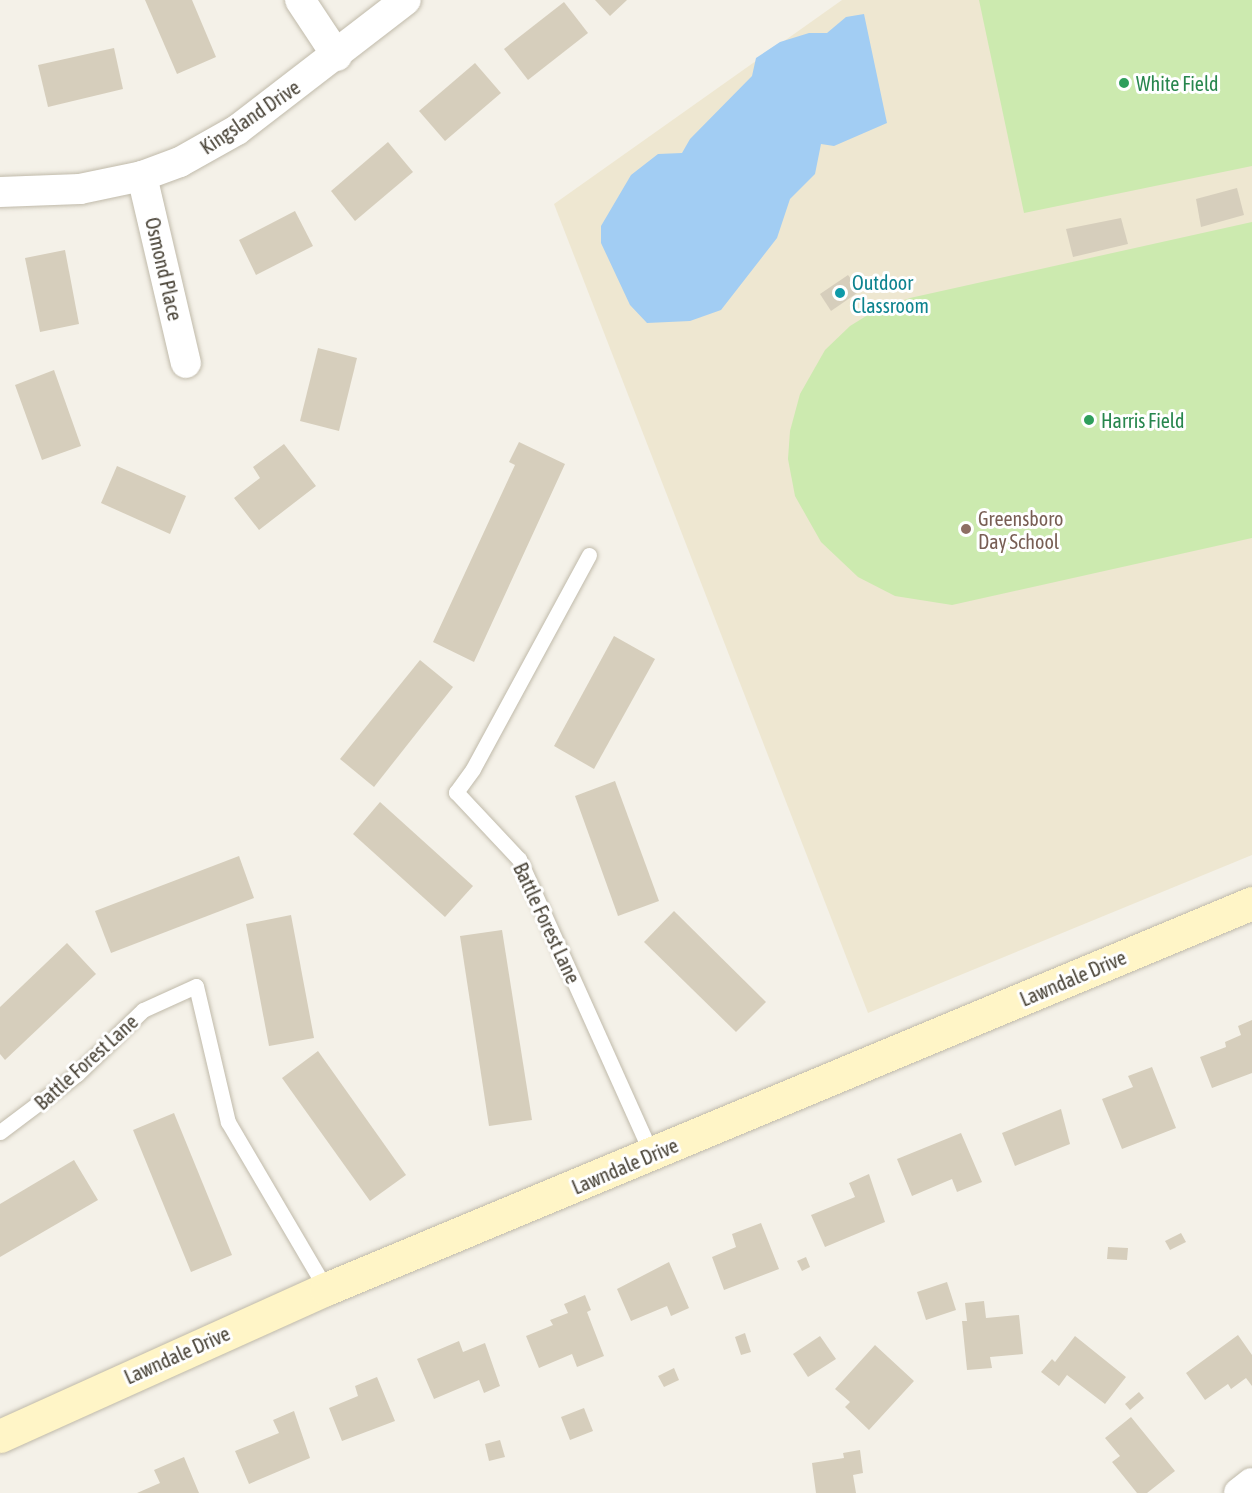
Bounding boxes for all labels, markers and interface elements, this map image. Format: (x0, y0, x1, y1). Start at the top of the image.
place label: White Field (1136, 71, 1218, 95)
street label: Kingsland Drive (196, 75, 304, 159)
marker: White Field (1117, 76, 1131, 90)
street label: Osmond Place (140, 215, 188, 323)
place label: Outdoor Classroom (852, 270, 929, 317)
marker: Outdoor Classroom (833, 286, 847, 300)
place label: Harris Field (1101, 408, 1184, 432)
marker: Harris Field (1082, 413, 1096, 427)
place label: Greensboro Day School (978, 506, 1063, 553)
marker: Greensboro Day School (959, 522, 973, 536)
street label: Battle Forest Lane (509, 859, 585, 987)
street label: Lawndale Drive (1016, 945, 1130, 1011)
street label: Battle Forest Lane (29, 1009, 143, 1115)
street label: Lawndale Drive (568, 1133, 682, 1199)
street label: Lawndale Drive (120, 1321, 234, 1389)

